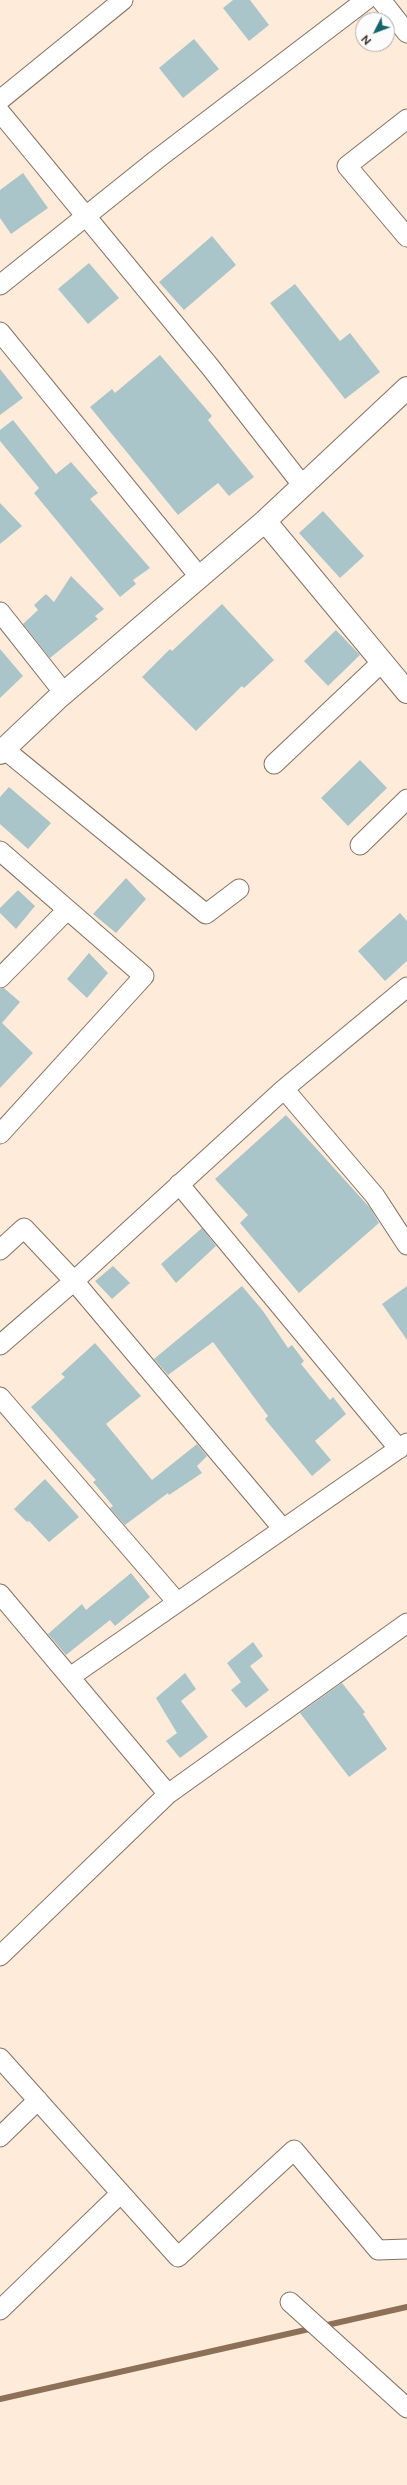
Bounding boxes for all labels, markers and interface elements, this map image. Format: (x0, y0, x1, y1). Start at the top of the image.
north arrow (355, 12, 395, 52)
text: N (359, 32, 374, 47)

